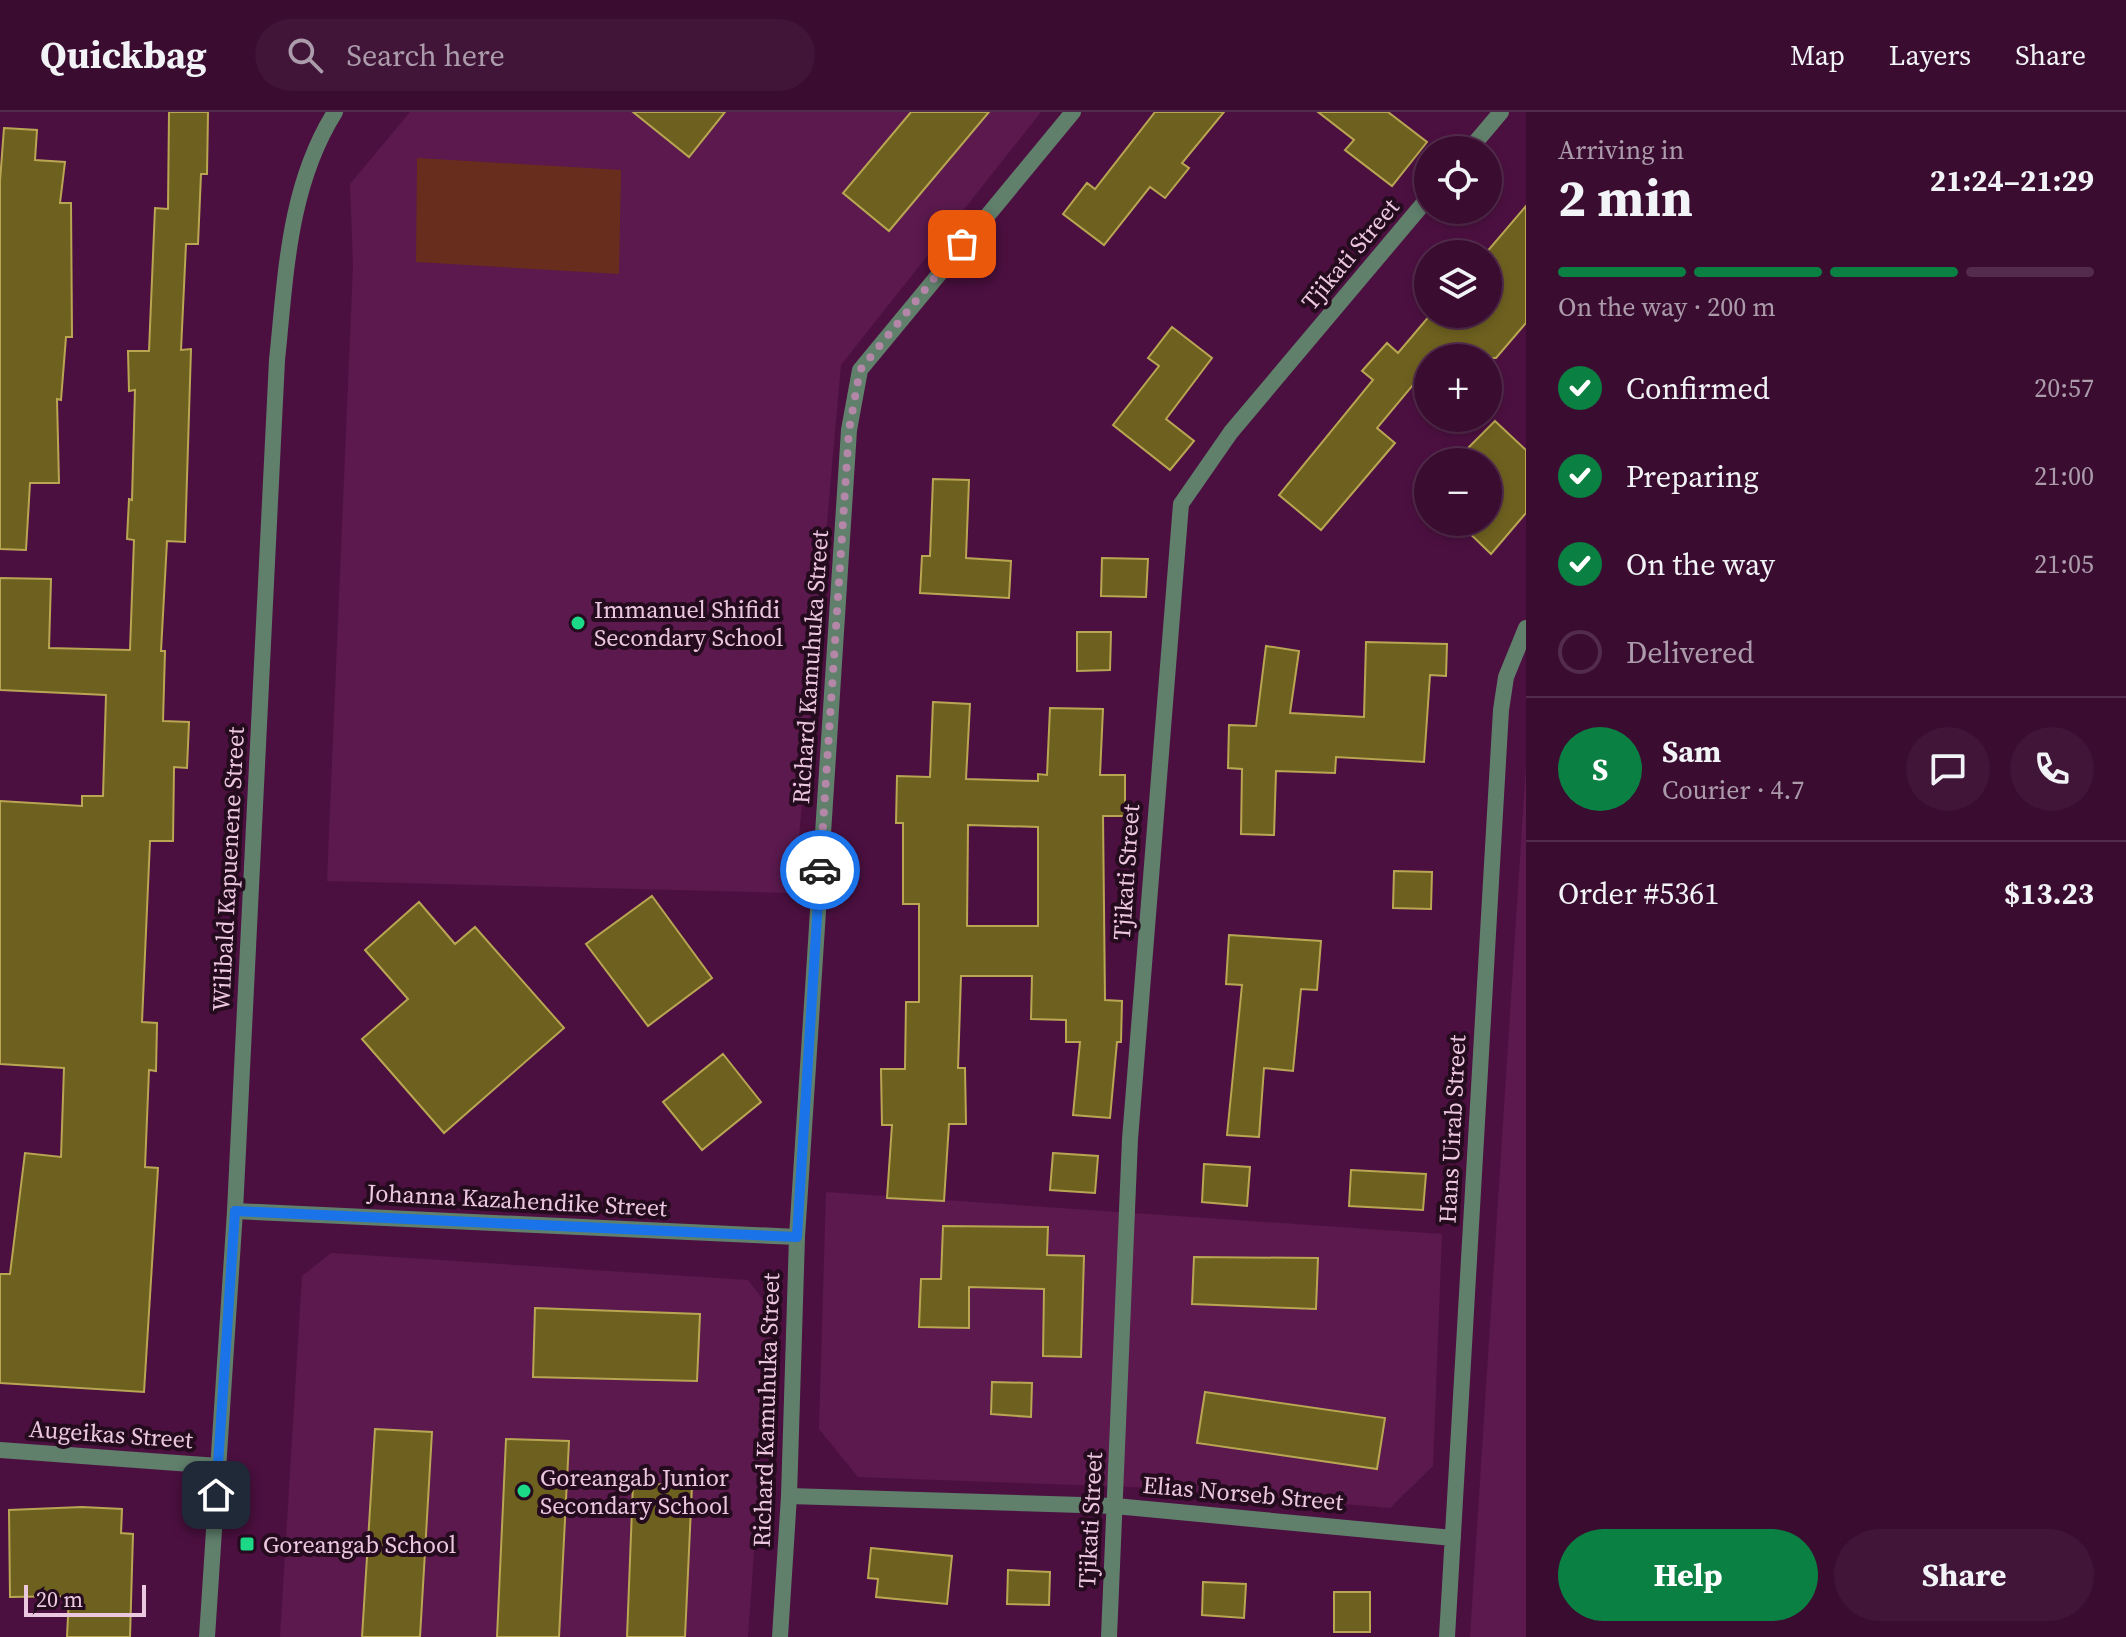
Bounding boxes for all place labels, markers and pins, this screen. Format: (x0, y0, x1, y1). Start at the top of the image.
pin (928, 210, 996, 278)
place label: Immanuel Shifidi Secondary School (594, 593, 783, 654)
marker: Immanuel Shifidi Secondary School (569, 614, 587, 632)
pin (182, 1461, 250, 1529)
place label: Goreangab Junior Secondary School (540, 1461, 729, 1522)
marker: Goreangab Junior Secondary School (515, 1482, 533, 1500)
place label: Goreangab School (263, 1528, 456, 1561)
marker: Goreangab School (238, 1535, 256, 1553)

